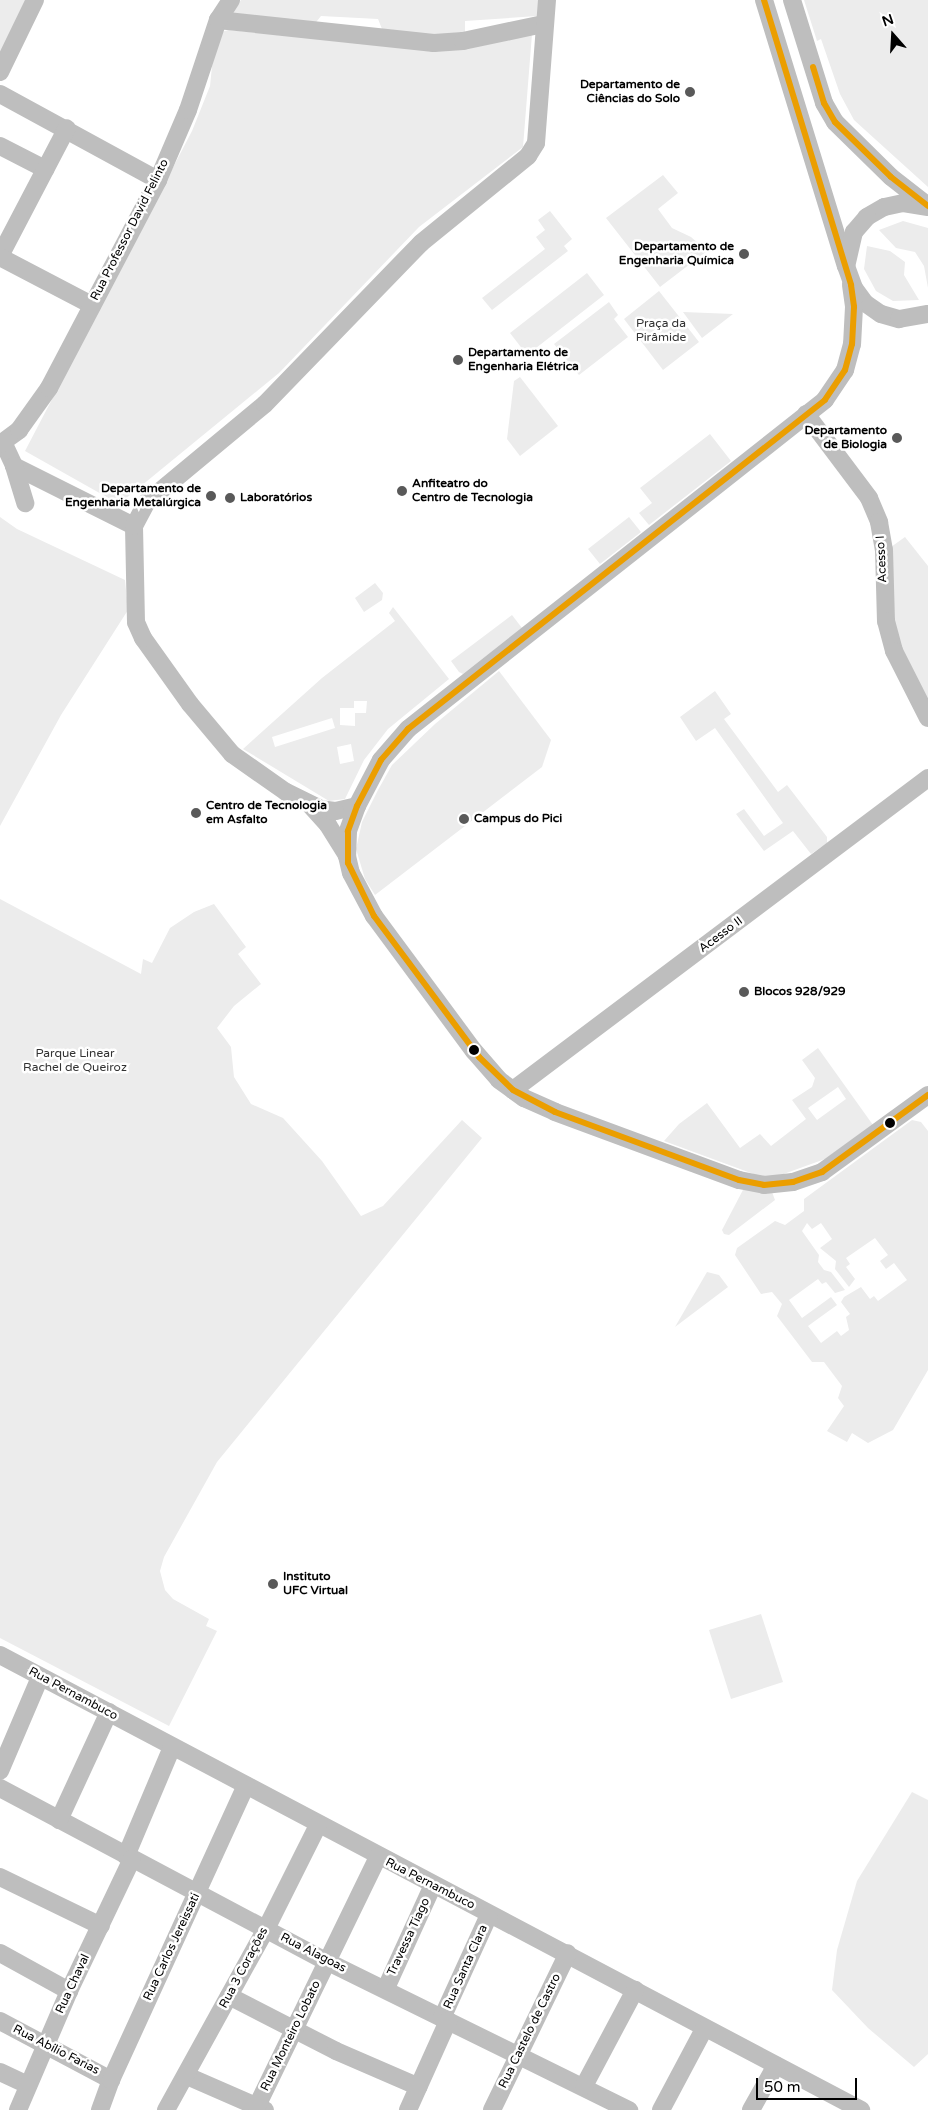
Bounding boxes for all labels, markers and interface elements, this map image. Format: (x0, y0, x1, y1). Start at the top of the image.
north arrow (868, 10, 918, 60)
text: N (880, 10, 896, 30)
place label: Departamento de Ciências do Solo (580, 78, 680, 106)
marker: Departamento de Ciências do Solo (684, 86, 696, 98)
street label: Rua Professor David Felinto (88, 157, 172, 303)
place label: Departamento de Engenharia Química (619, 240, 734, 268)
marker: Departamento de Engenharia Química (738, 248, 750, 260)
park label: Praça da Pirâmide (636, 317, 686, 345)
place label: Departamento de Engenharia Elétrica (468, 346, 579, 374)
marker: Departamento de Engenharia Elétrica (452, 354, 464, 366)
place label: Departamento de Biologia (804, 424, 887, 452)
marker: Departamento de Biologia (891, 432, 903, 444)
place label: Anfiteatro do Centro de Tecnologia (412, 477, 533, 505)
place label: Departamento de Engenharia Metalúrgica (65, 482, 201, 510)
marker: Anfiteatro do Centro de Tecnologia (396, 485, 408, 497)
marker: Departamento de Engenharia Metalúrgica (205, 490, 217, 502)
place label: Laboratórios (240, 491, 312, 505)
marker: Laboratórios (224, 492, 236, 504)
street label: Acesso I (874, 535, 890, 583)
place label: Centro de Tecnologia em Asfalto (206, 799, 327, 827)
marker: Centro de Tecnologia em Asfalto (190, 807, 202, 819)
place label: Campus do Pici (474, 812, 562, 826)
marker: Campus do Pici (458, 813, 470, 825)
street label: Acesso II (696, 914, 746, 956)
place label: Blocos 928/929 (754, 985, 846, 999)
marker: Blocos 928/929 (738, 986, 750, 998)
unlabelled marker (469, 1045, 479, 1055)
park label: Parque Linear Rachel de Queiroz (23, 1047, 127, 1075)
unlabelled marker (885, 1118, 895, 1128)
place label: Instituto UFC Virtual (283, 1570, 348, 1598)
marker: Instituto UFC Virtual (267, 1578, 279, 1590)
street label: Rua Pernambuco (26, 1664, 120, 1724)
street label: Rua Pernambuco (383, 1855, 477, 1913)
street label: Rua Carlos Jereissati (141, 1891, 203, 2003)
street label: Travessa Tiago (385, 1896, 433, 1978)
street label: Rua Santa Clara (441, 1923, 491, 2011)
street label: Rua 3 Corações (217, 1925, 271, 2011)
street label: Rua Alagoas (278, 1930, 348, 1976)
street label: Rua Chaval (53, 1952, 93, 2016)
street label: Rua Castelo de Castro (496, 1971, 564, 2091)
street label: Rua Monteiro Lobato (258, 1979, 324, 2093)
street label: Rua Abílio Farias (11, 2022, 101, 2078)
scale bar (758, 2068, 859, 2100)
text: 50 m (764, 2078, 801, 2096)

